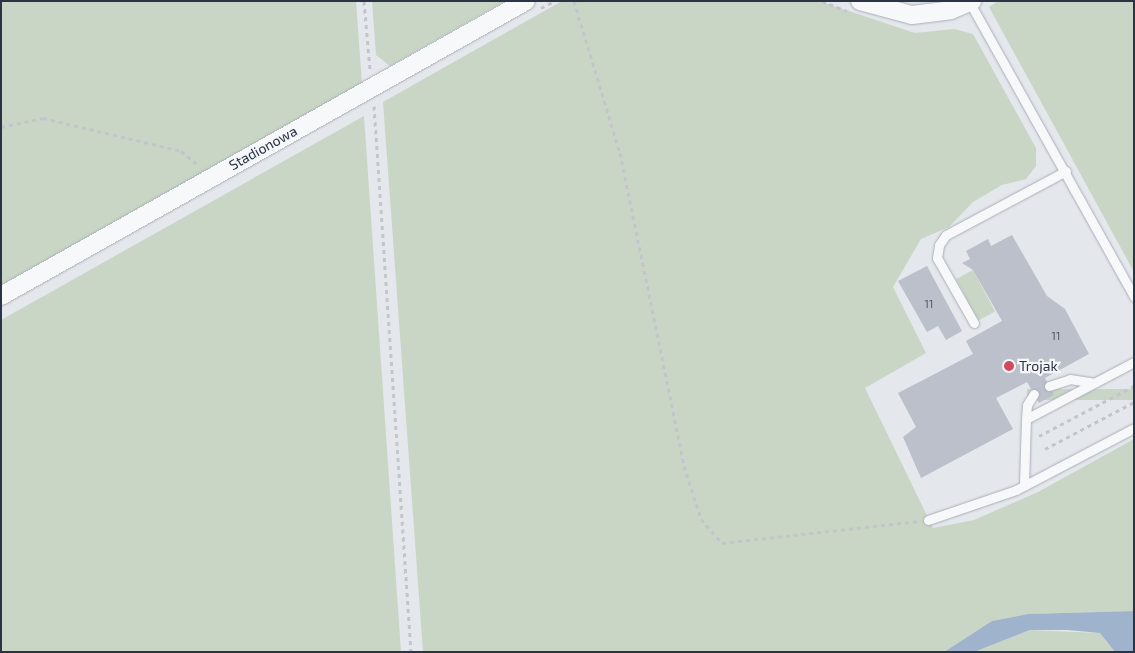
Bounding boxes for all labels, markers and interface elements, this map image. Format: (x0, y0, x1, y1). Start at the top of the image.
street label: Stadionowa (226, 122, 300, 174)
house number: 11 (925, 297, 933, 311)
house number: 11 (1052, 329, 1060, 343)
place label: Trojak (1019, 358, 1058, 374)
marker: Trojak (1003, 360, 1015, 372)

